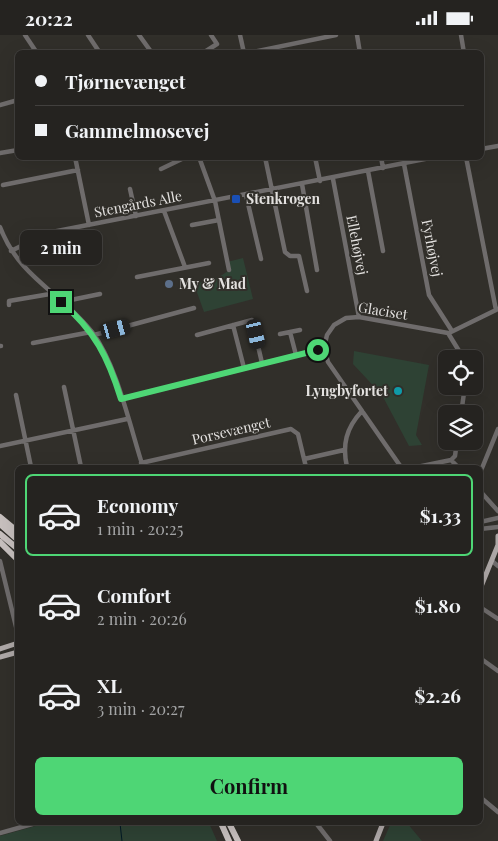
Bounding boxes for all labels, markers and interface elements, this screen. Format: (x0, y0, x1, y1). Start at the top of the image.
text: 20:22 (25, 5, 73, 31)
text: Tjørnevænget (65, 68, 185, 94)
text: Gammelmosevej (65, 117, 209, 143)
street label: Stengårds Alle (92, 186, 183, 221)
place label: Stenkrogen (246, 189, 321, 208)
marker: Stenkrogen (230, 193, 242, 205)
street label: Ellehøjvej (342, 213, 373, 276)
street label: Fyrhøjvej (418, 218, 447, 278)
callout: 2 min (20, 229, 102, 265)
text: 2 min (40, 237, 82, 258)
place label: My & Mad (179, 274, 247, 293)
marker: My & Mad (163, 278, 175, 290)
route end (50, 291, 72, 313)
street label: Glaciset (357, 297, 410, 324)
car (99, 318, 132, 340)
car (245, 318, 266, 350)
route start (307, 339, 329, 361)
map controls (438, 350, 483, 450)
button: locate (438, 350, 483, 395)
place label: Lyngbyfortet (306, 381, 388, 400)
marker: Lyngbyfortet (392, 385, 404, 397)
button: layers (438, 405, 483, 450)
street label: Porsevænget (190, 412, 273, 449)
text: Economy (97, 492, 178, 518)
icon: car (37, 493, 82, 538)
text: $1.33 (420, 502, 461, 528)
text: 1 min · 20:25 (97, 518, 183, 539)
text: Comfort (97, 582, 171, 608)
icon: car (37, 583, 82, 628)
text: $1.80 (415, 592, 461, 618)
text: 2 min · 20:26 (97, 608, 187, 629)
text: XL (97, 672, 122, 698)
icon: car (37, 673, 82, 718)
text: $2.26 (414, 682, 461, 708)
text: 3 min · 20:27 (97, 698, 185, 719)
button: Confirm (35, 757, 463, 815)

